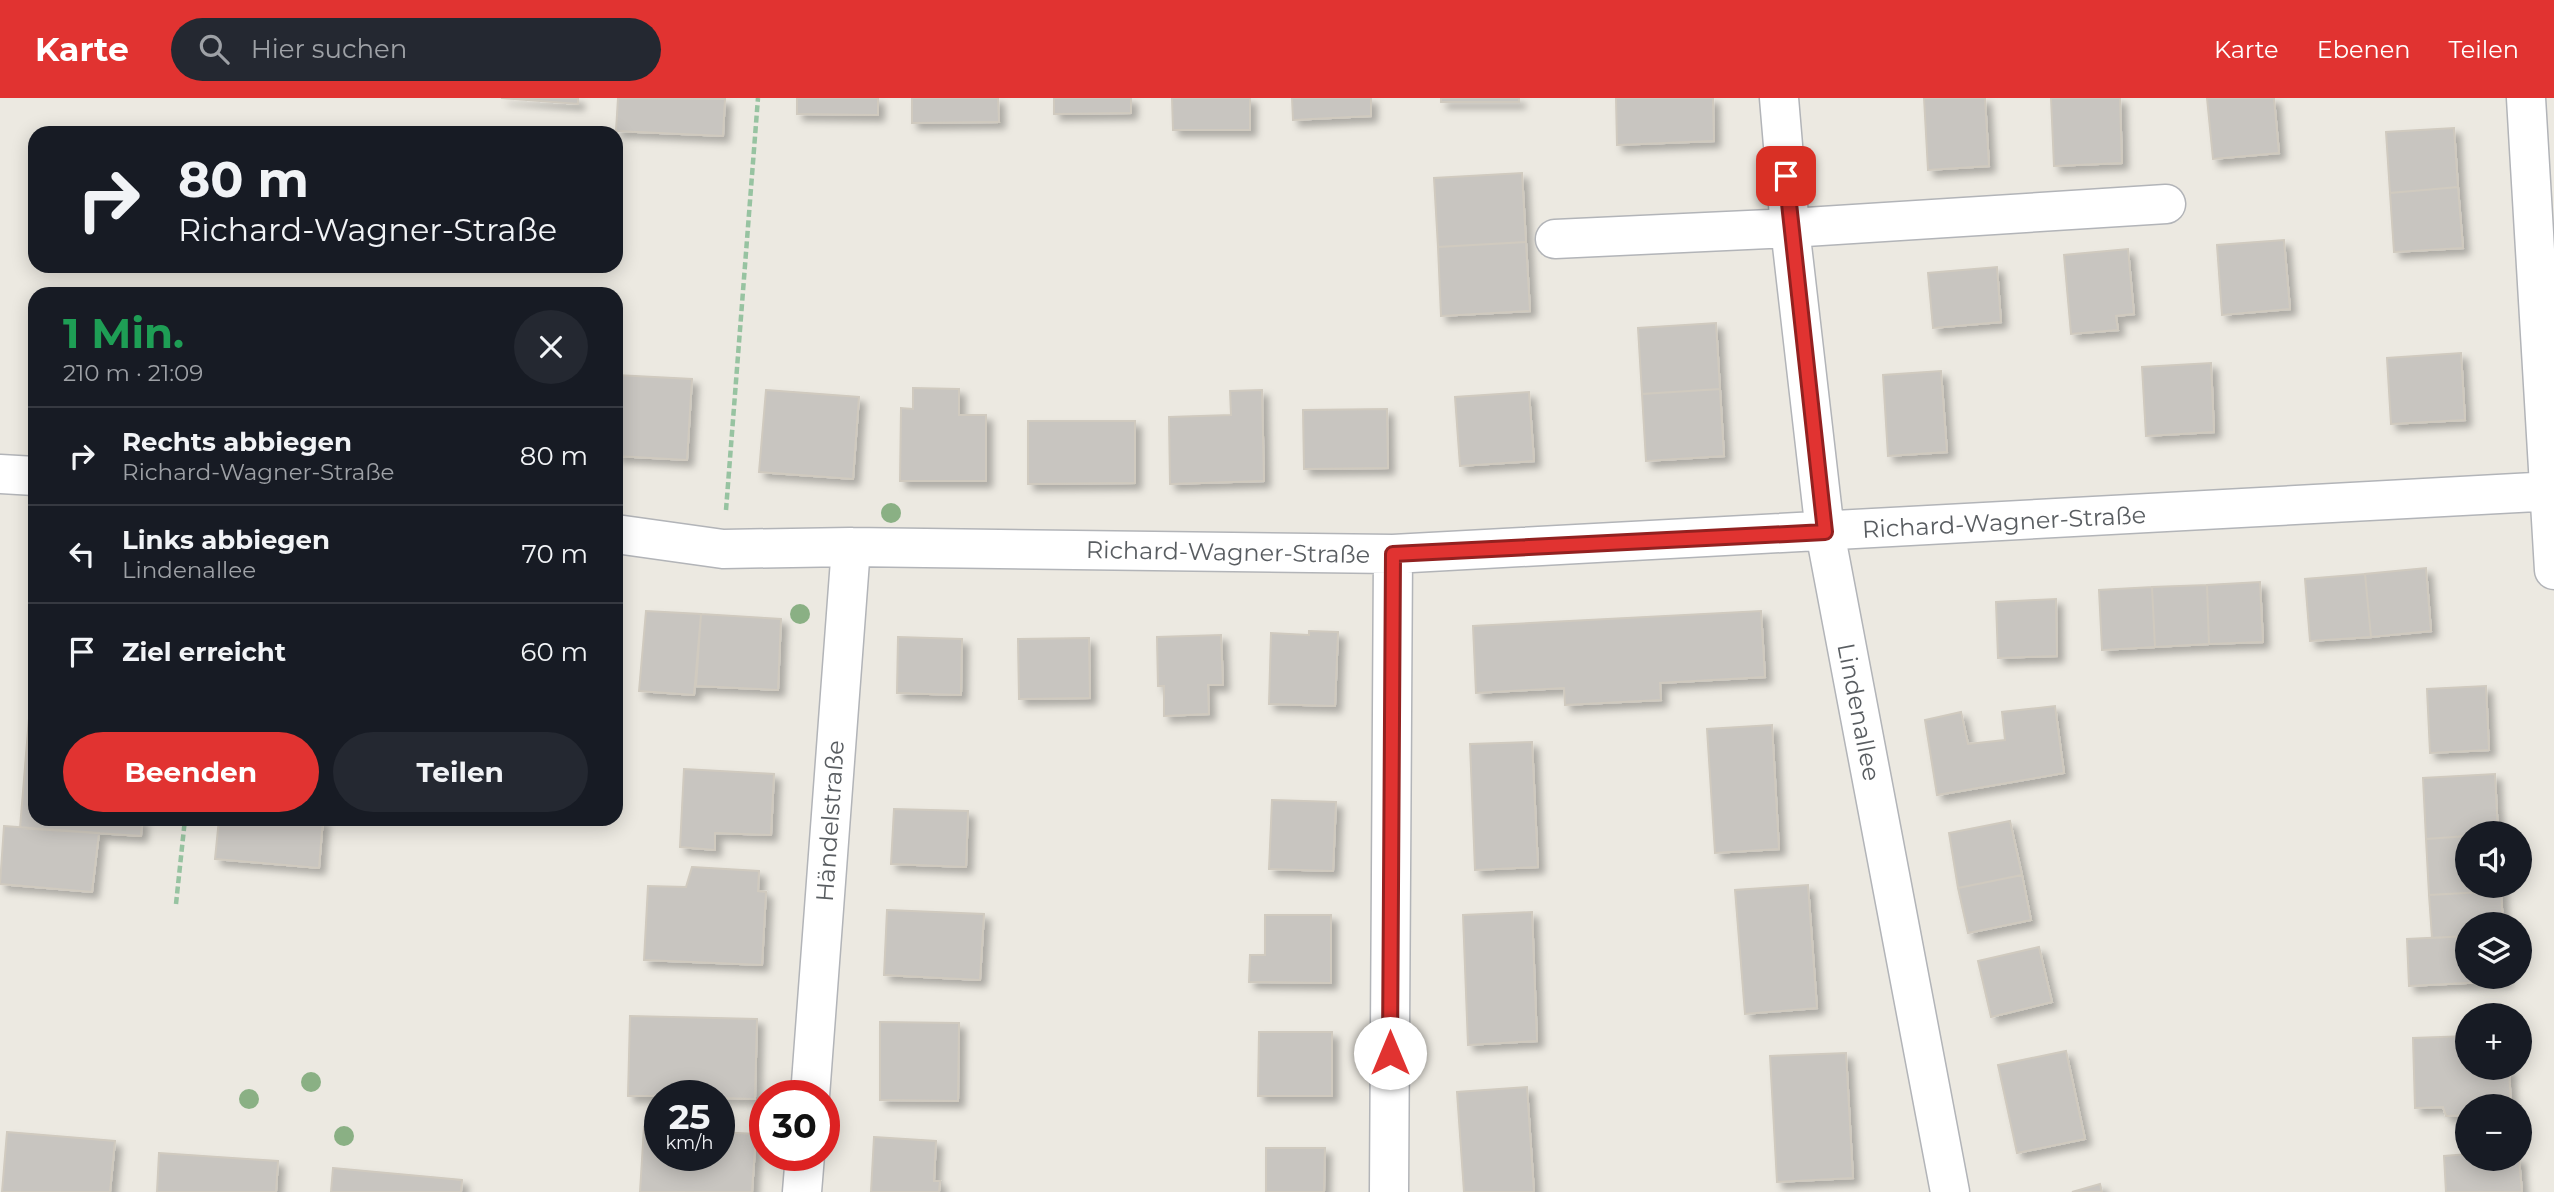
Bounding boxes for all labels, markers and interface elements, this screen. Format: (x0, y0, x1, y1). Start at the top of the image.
search box (171, 18, 661, 81)
text: Karte (35, 29, 129, 69)
icon: search (195, 30, 233, 68)
text: Hier suchen (251, 33, 407, 65)
text: Karte (2214, 35, 2279, 64)
text: Ebenen (2317, 35, 2410, 64)
text: Teilen (2448, 35, 2519, 64)
pin (1756, 146, 1816, 206)
text: 80 m (178, 150, 309, 209)
icon: right (63, 154, 154, 245)
icon: arrive (1767, 157, 1805, 195)
text: Richard-Wagner-Straße (178, 210, 557, 249)
text: 1 Min. (63, 307, 184, 359)
button: close (514, 310, 588, 384)
text: 210 m · 21:09 (63, 359, 203, 387)
text: Rechts abbiegen (122, 426, 352, 458)
icon: right (63, 437, 101, 475)
text: 80 m (520, 440, 588, 472)
text: Richard-Wagner-Straße (122, 458, 395, 486)
street label: Richard-Wagner-Straße (1861, 500, 2147, 544)
text: Links abbiegen (122, 524, 330, 556)
icon: left (63, 535, 101, 573)
street label: Richard-Wagner-Straße (1086, 535, 1370, 569)
text: 70 m (522, 538, 588, 570)
text: Lindenallee (122, 556, 256, 584)
icon: arrive (63, 633, 101, 671)
text: Ziel erreicht (122, 636, 286, 668)
text: 60 m (521, 636, 588, 668)
street label: Lindenallee (1831, 641, 1887, 783)
button: Beenden (63, 732, 319, 812)
button: Teilen (333, 732, 588, 812)
street label: Händelstraße (810, 739, 850, 903)
map controls (2455, 821, 2532, 1171)
button: sound (2455, 821, 2532, 898)
button: layers (2455, 912, 2532, 989)
button: + (2455, 1003, 2532, 1080)
position arrow (1353, 1016, 1427, 1090)
speed limit sign: 30 (749, 1080, 840, 1171)
button: − (2455, 1094, 2532, 1171)
text: 25 (669, 1095, 710, 1138)
text: km/h (665, 1132, 714, 1154)

